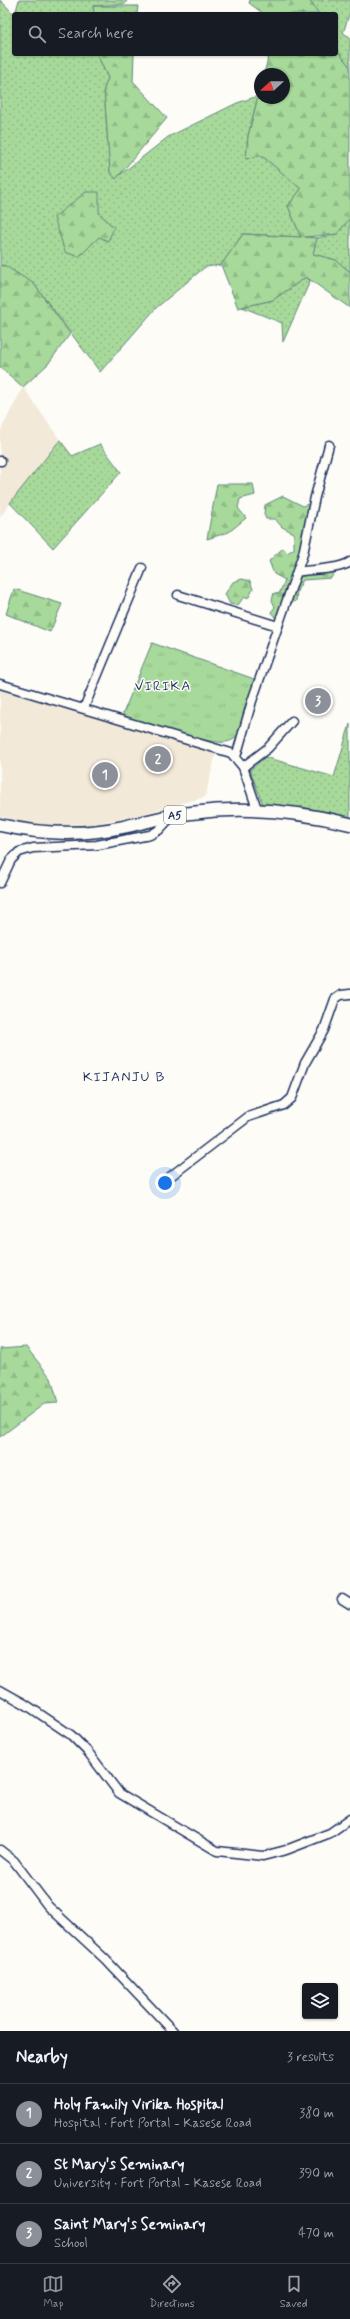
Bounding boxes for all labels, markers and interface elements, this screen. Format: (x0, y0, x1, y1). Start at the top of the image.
search box (12, 12, 338, 56)
icon: search (26, 23, 48, 45)
text: Search here (58, 24, 134, 44)
north arrow (254, 68, 290, 104)
district label: VIRIKA (135, 677, 191, 695)
pin: 3 (305, 686, 331, 716)
pin: 2 (145, 744, 171, 774)
pin: 1 (92, 760, 118, 790)
road number: A5 (164, 806, 186, 824)
district label: KIJANJU B (83, 1068, 165, 1086)
your location (155, 1173, 175, 1193)
map controls (302, 1983, 338, 2019)
button: layers (302, 1983, 338, 2019)
text: Nearby (16, 2046, 68, 2068)
text: 3 results (287, 2049, 334, 2066)
text: Holy Family Virika Hospital (54, 2095, 223, 2115)
text: 1 (26, 2105, 32, 2122)
text: 380 m (299, 2105, 334, 2122)
text: Hospital · Fort Portal - Kasese Road (54, 2115, 252, 2132)
text: St Mary's Seminary (54, 2155, 184, 2175)
text: 2 (26, 2165, 32, 2182)
text: 390 m (299, 2165, 334, 2182)
text: University · Fort Portal - Kasese Road (54, 2175, 262, 2192)
text: Saint Mary's Seminary (54, 2215, 205, 2235)
text: 3 (26, 2225, 32, 2242)
text: 470 m (298, 2225, 334, 2242)
text: School (54, 2235, 88, 2252)
tab: Map (42, 2273, 64, 2311)
tab: Directions (149, 2273, 195, 2311)
tab: Saved (280, 2273, 307, 2311)

